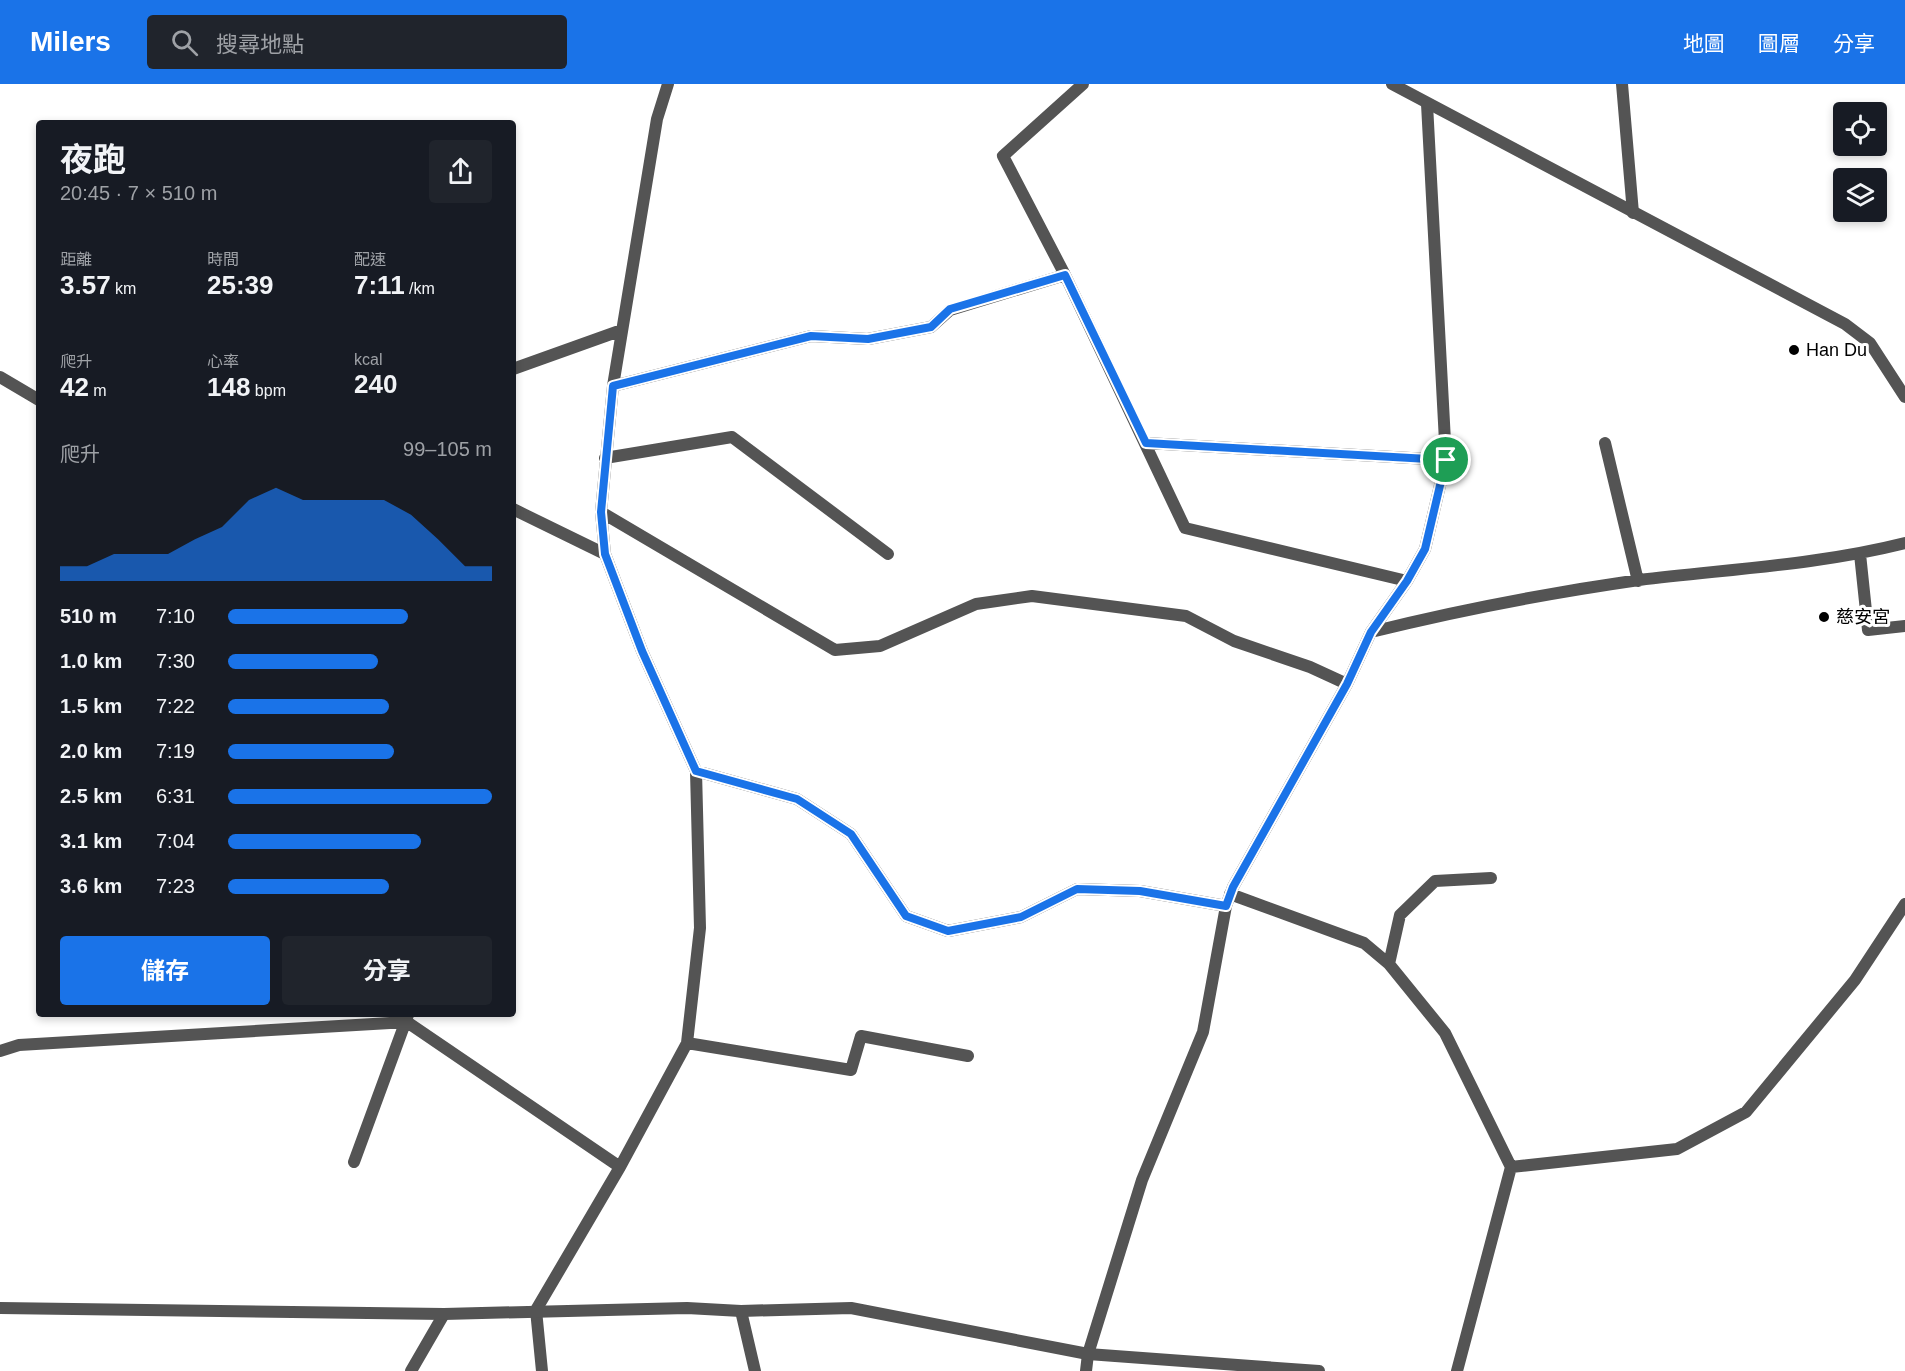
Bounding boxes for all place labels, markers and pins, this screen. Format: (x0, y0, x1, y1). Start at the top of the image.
place label: Han Du (1806, 340, 1867, 360)
marker: Han Du (1787, 343, 1801, 357)
pin (1420, 434, 1471, 485)
place label: 慈安宮 (1836, 607, 1890, 627)
marker: 慈安宮 (1817, 610, 1831, 624)

